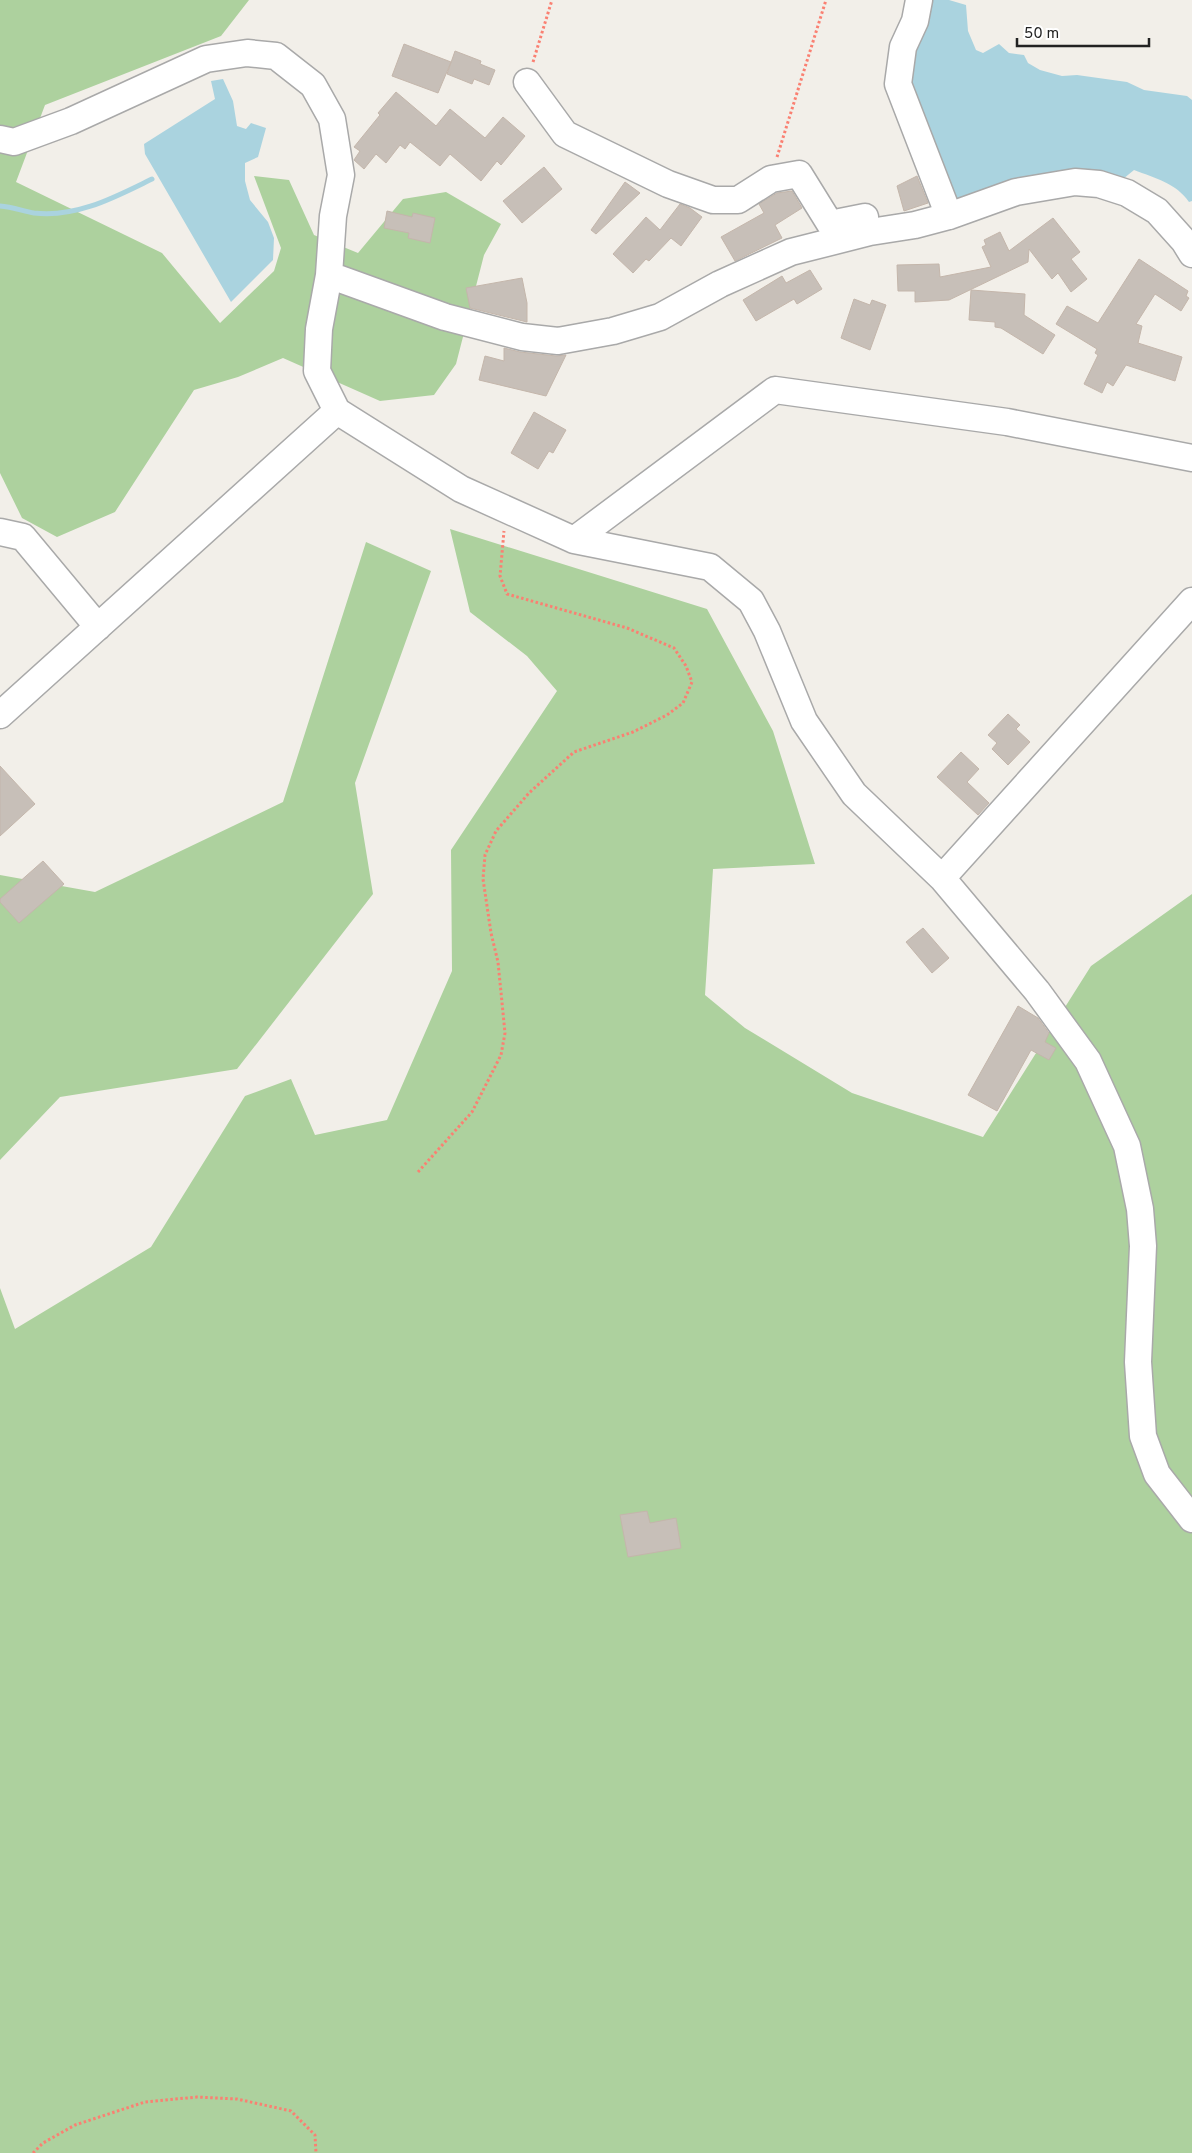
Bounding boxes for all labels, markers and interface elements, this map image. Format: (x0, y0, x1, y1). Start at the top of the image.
scale bar (1017, 15, 1150, 47)
text: 50 m (1024, 25, 1059, 44)

